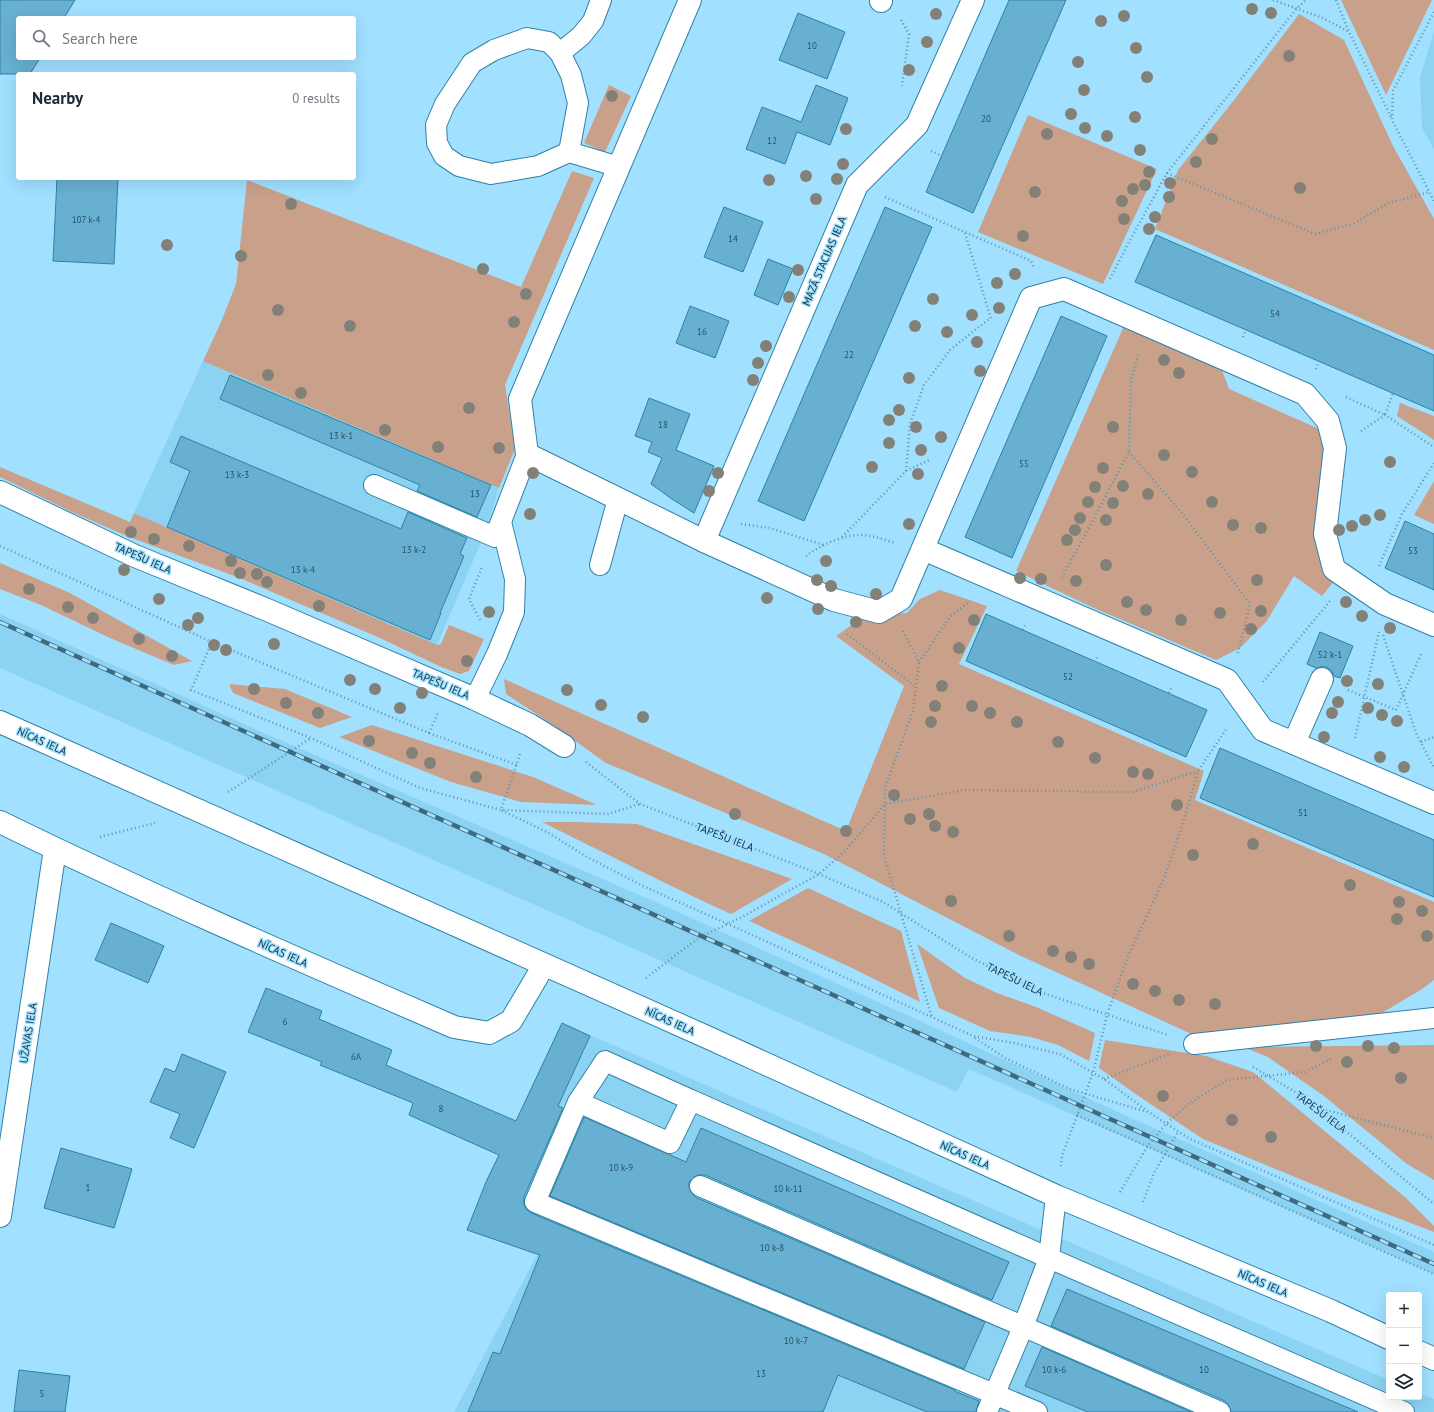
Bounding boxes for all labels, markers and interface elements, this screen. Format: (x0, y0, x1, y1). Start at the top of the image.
search box (16, 16, 356, 60)
icon: search (30, 27, 52, 49)
text: Search here (62, 29, 138, 48)
house number: 10 (807, 40, 817, 51)
text: Nearby (32, 87, 83, 109)
text: 0 results (292, 90, 340, 107)
house number: 20 (981, 113, 991, 124)
house number: 12 (767, 135, 777, 146)
street label: MAZĀ STACIJAS IELA (799, 213, 849, 308)
house number: 107 k-4 (72, 214, 100, 225)
house number: 14 (728, 233, 738, 244)
house number: 54 (1270, 308, 1280, 319)
house number: 16 (697, 326, 707, 337)
house number: 22 (844, 349, 854, 360)
house number: 18 (658, 419, 668, 430)
house number: 13 k-1 (329, 430, 353, 441)
house number: 55 (1019, 458, 1029, 469)
house number: 13 k-3 (225, 469, 249, 480)
house number: 13 (470, 488, 480, 499)
street label: TAPEŠU IELA (112, 539, 174, 577)
house number: 13 k-2 (402, 544, 426, 555)
house number: 53 (1408, 545, 1418, 556)
house number: 13 k-4 (291, 564, 315, 575)
house number: 52 k-1 (1318, 649, 1342, 660)
street label: TAPEŠU IELA (410, 666, 472, 703)
house number: 52 (1063, 671, 1073, 682)
street label: NĪCAS IELA (15, 724, 70, 758)
house number: 51 (1298, 807, 1308, 818)
street label: TAPEŠU IELA (694, 820, 757, 855)
street label: NĪCAS IELA (256, 936, 311, 970)
street label: TAPEŠU IELA (984, 959, 1046, 999)
street label: UŽAVAS IELA (16, 1001, 40, 1064)
street label: NĪCAS IELA (643, 1004, 698, 1038)
house number: 6 (283, 1016, 288, 1027)
house number: 6A (351, 1051, 362, 1062)
street label: TAPEŠU IELA (1292, 1088, 1350, 1136)
house number: 8 (439, 1103, 444, 1114)
street label: NĪCAS IELA (938, 1138, 993, 1172)
house number: 10 k-9 (609, 1162, 633, 1173)
house number: 1 (86, 1182, 91, 1193)
house number: 10 k-11 (773, 1183, 803, 1194)
house number: 10 k-8 (760, 1242, 784, 1253)
street label: NĪCAS IELA (1236, 1266, 1291, 1300)
map controls (1386, 1292, 1422, 1400)
button: + (1386, 1292, 1422, 1328)
button: − (1386, 1328, 1422, 1364)
house number: 10 k-7 (784, 1335, 808, 1346)
house number: 10 k-6 (1042, 1364, 1066, 1375)
house number: 10 (1199, 1364, 1209, 1375)
button: layers (1386, 1364, 1422, 1400)
house number: 13 (756, 1368, 766, 1379)
house number: 5 (40, 1388, 45, 1399)

